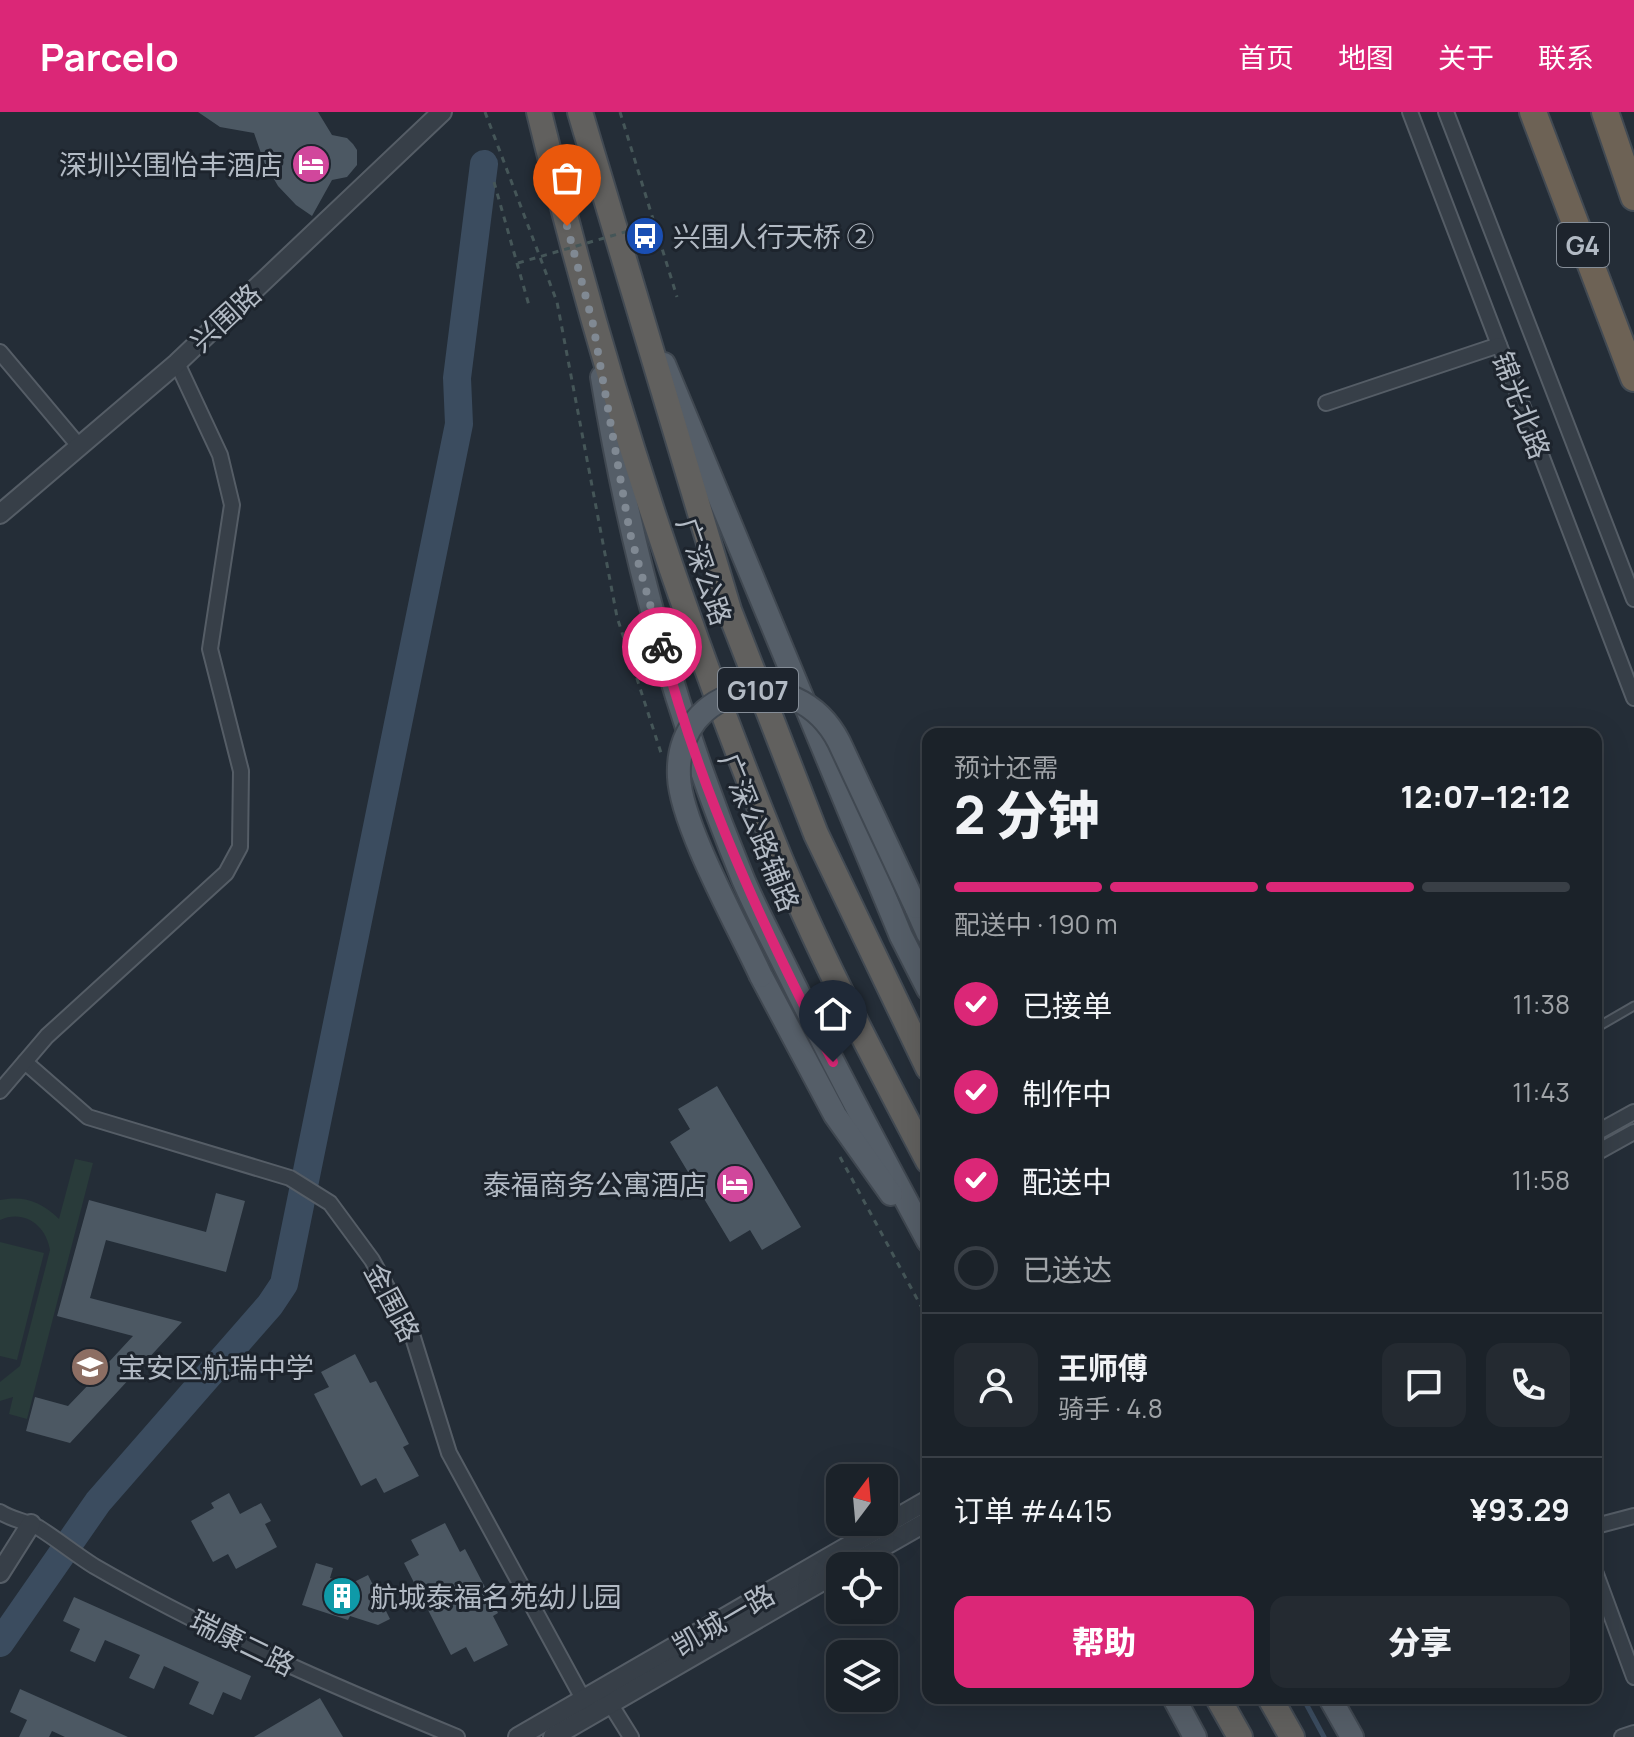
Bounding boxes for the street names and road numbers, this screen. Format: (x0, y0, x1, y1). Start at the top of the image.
road number: G4 (1557, 223, 1609, 267)
street label: 兴围路 (181, 274, 269, 360)
street label: 锦光北路 (1484, 346, 1560, 464)
street label: 广深公路 (669, 512, 741, 630)
road number: G107 (718, 668, 798, 712)
street label: 广深公路辅路 (711, 747, 809, 917)
street label: 金围路 (357, 1256, 429, 1348)
street label: 凯城一路 (665, 1575, 781, 1663)
street label: 瑞康二路 (184, 1600, 302, 1684)

